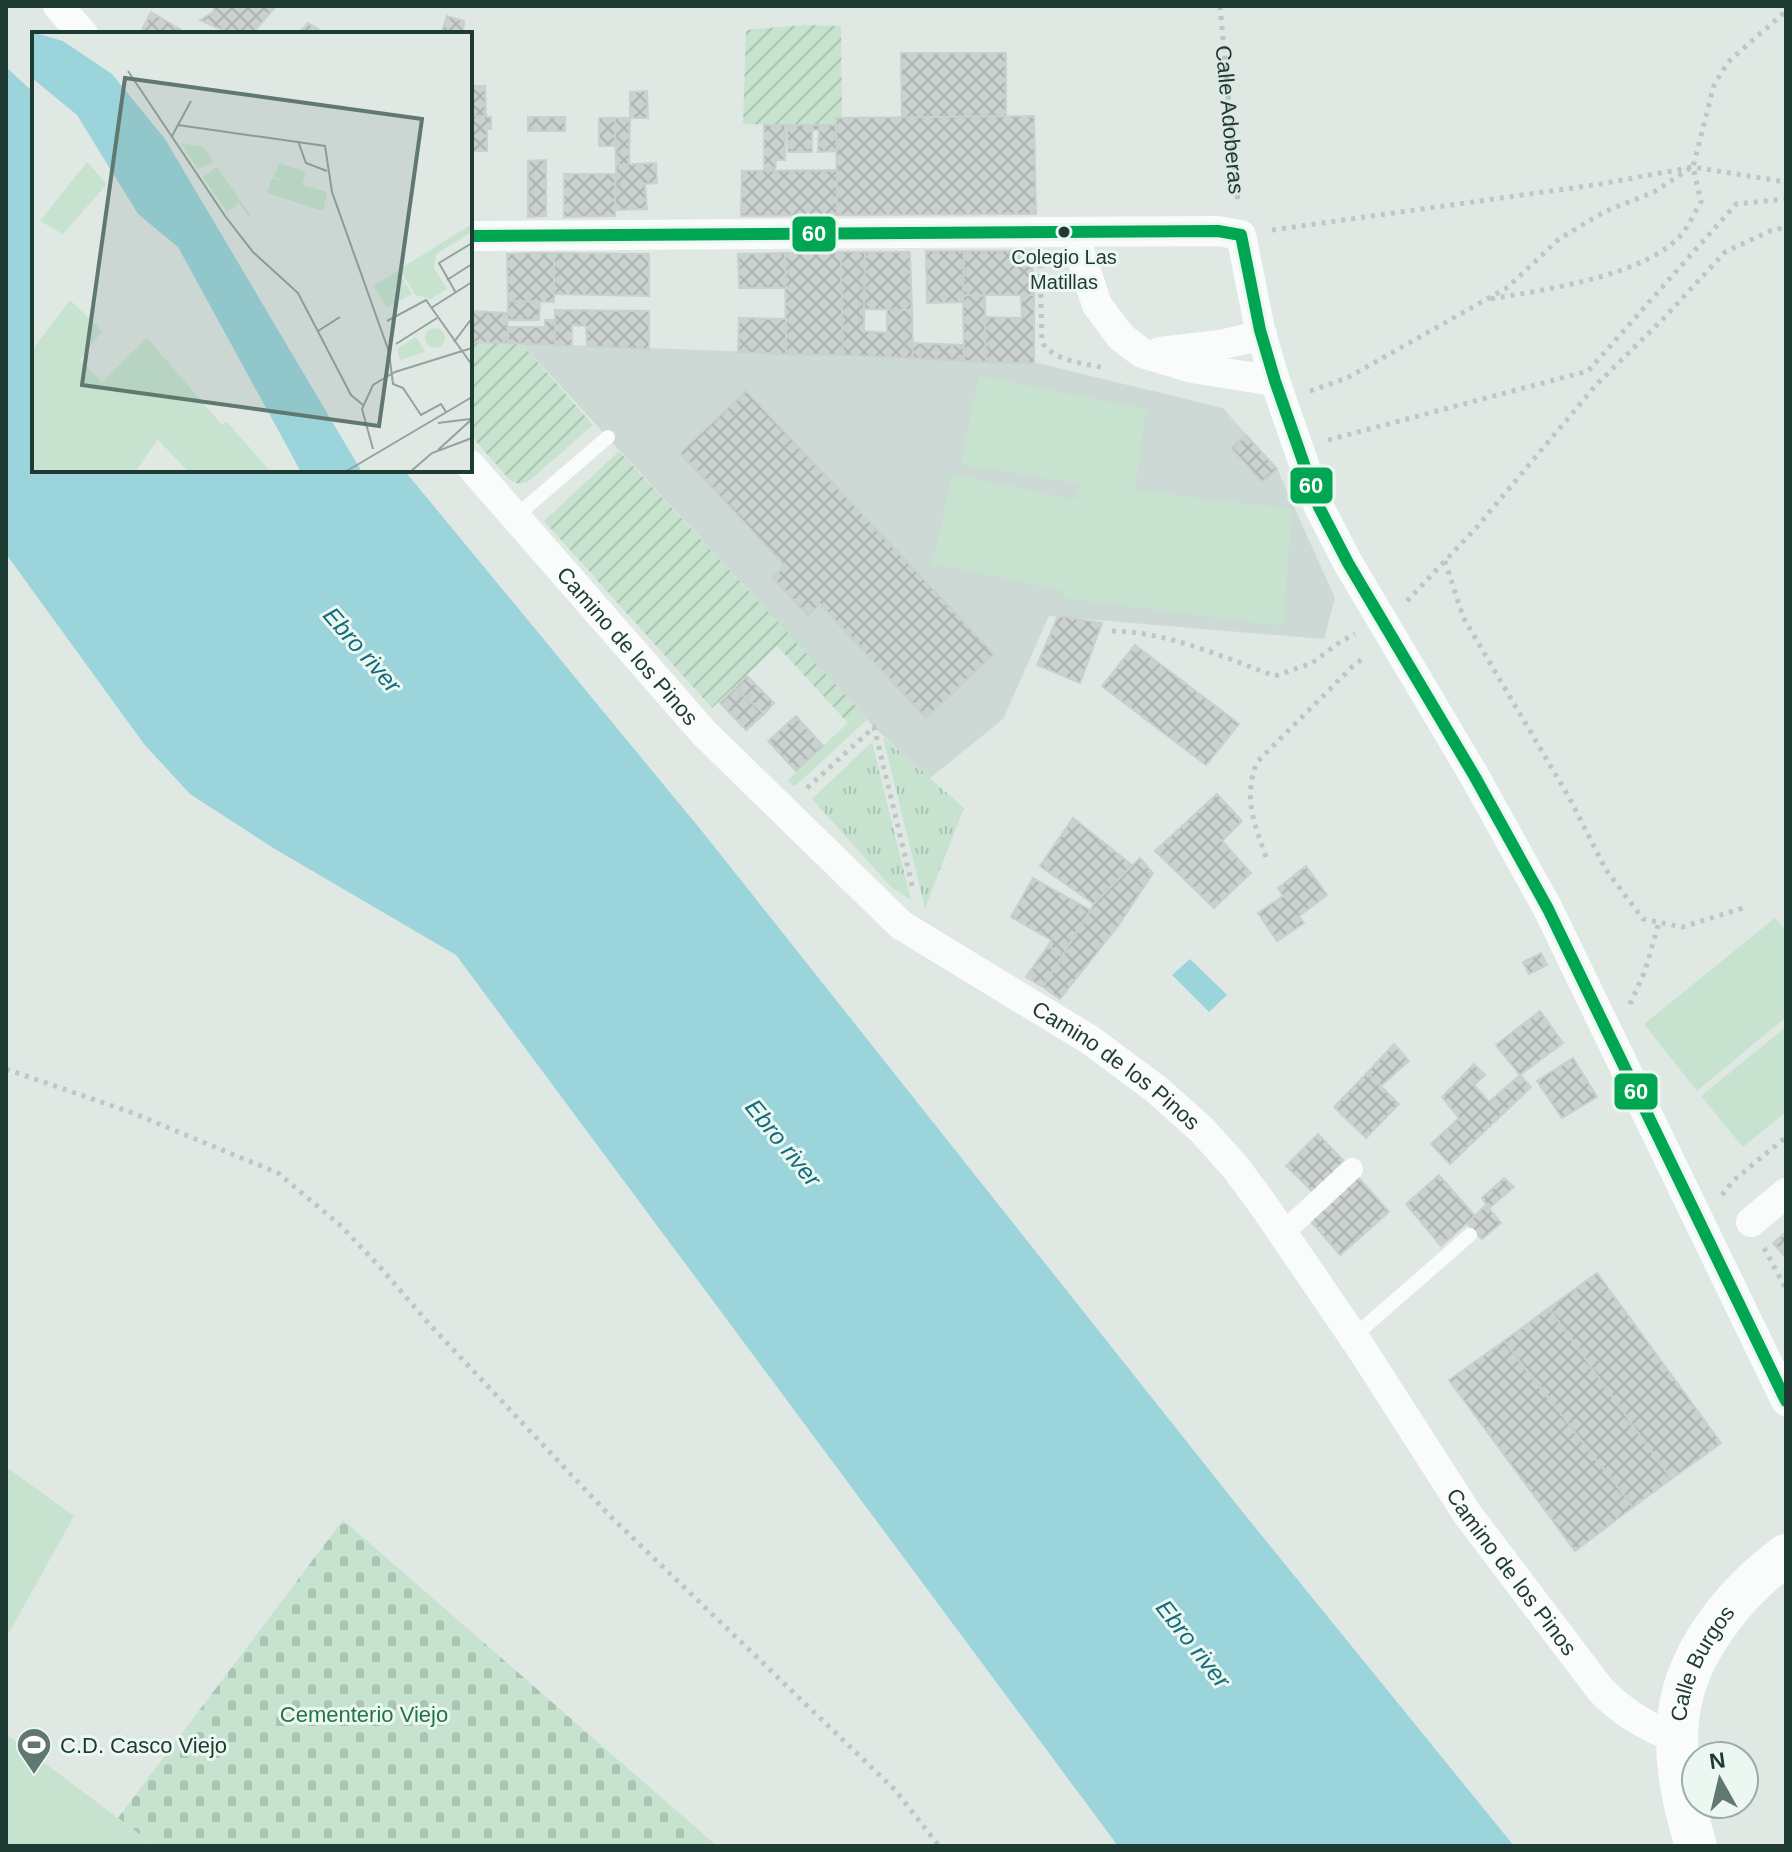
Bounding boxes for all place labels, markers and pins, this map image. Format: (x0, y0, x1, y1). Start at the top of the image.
marker: Colegio Las Matillas (1056, 224, 1072, 240)
place label: Colegio Las Matillas (1011, 246, 1117, 293)
sports icon: C.D. Casco Viejo (15, 1726, 53, 1776)
place label: C.D. Casco Viejo (60, 1733, 227, 1758)

